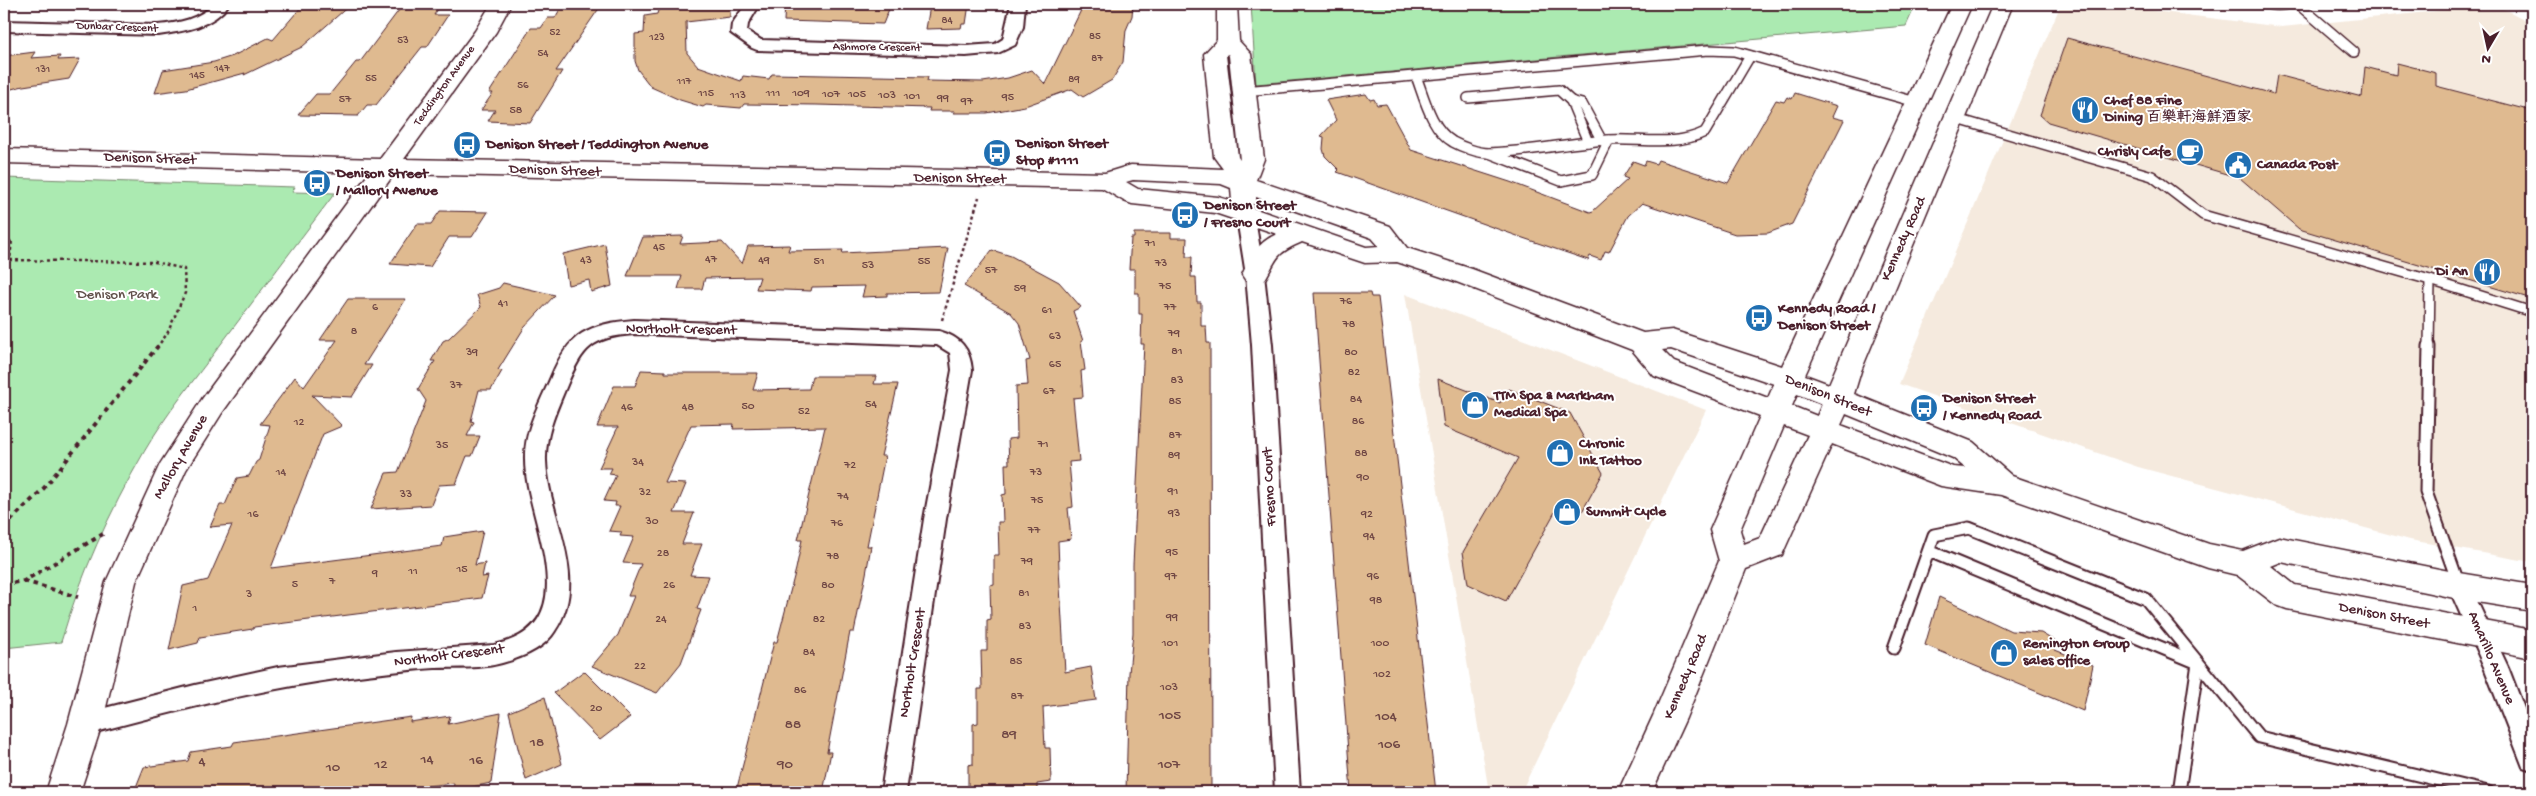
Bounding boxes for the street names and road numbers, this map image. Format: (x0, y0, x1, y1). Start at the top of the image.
street label: Dunbar Crescent (75, 20, 159, 36)
street label: Ashmore Crescent (833, 40, 922, 56)
street label: Teddington Avenue (411, 42, 479, 130)
street label: Denison Street (103, 148, 198, 170)
street label: Denison Street (508, 160, 603, 182)
street label: Denison Street (913, 169, 1008, 189)
street label: Kennedy Road (1877, 193, 1931, 284)
street label: Northolt Crescent (626, 320, 738, 340)
street label: Denison Street (1781, 370, 1876, 422)
street label: Mallory Avenue (150, 411, 213, 502)
street label: Fresno Court (1259, 445, 1281, 528)
street label: Denison Street (2336, 598, 2433, 634)
street label: Northolt Crescent (895, 605, 931, 719)
street label: Amarillo Avenue (2463, 609, 2519, 708)
street label: Kennedy Road (1660, 631, 1712, 722)
street label: Northolt Crescent (393, 640, 507, 672)

